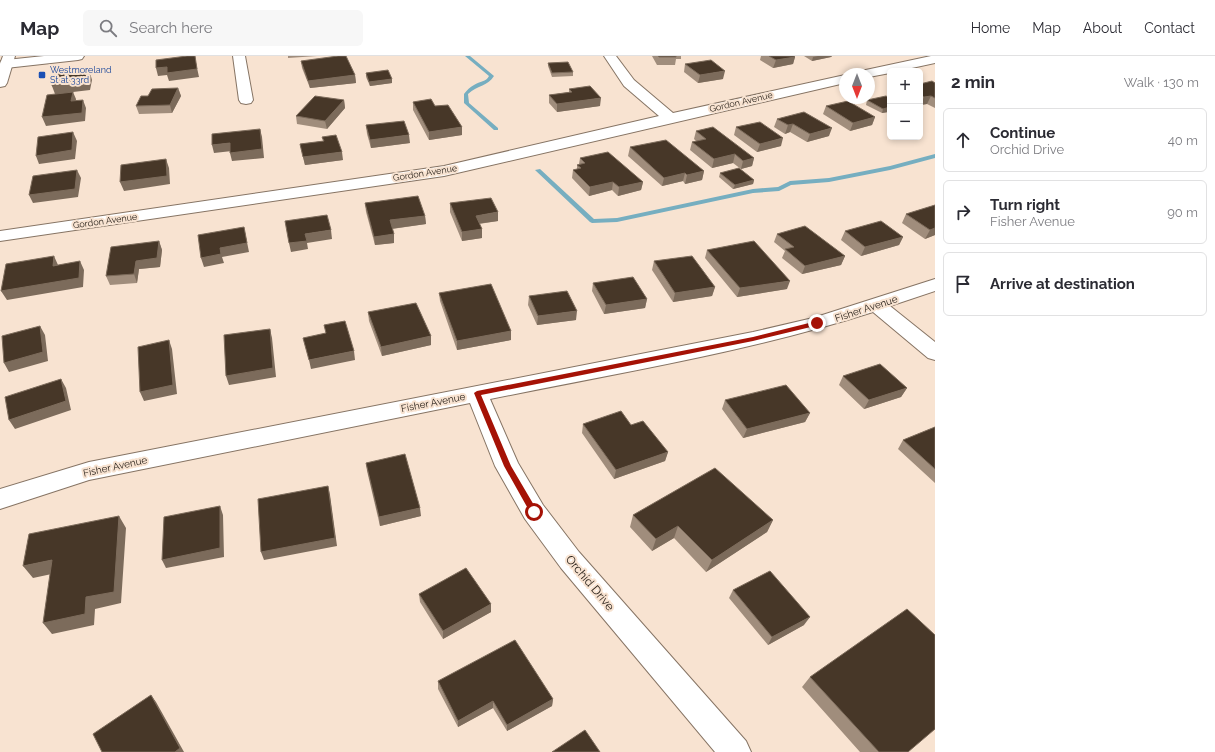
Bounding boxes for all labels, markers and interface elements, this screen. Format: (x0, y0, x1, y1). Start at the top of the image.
search box (83, 10, 363, 46)
text: Map (20, 17, 59, 39)
icon: search (97, 17, 119, 39)
text: Search here (129, 19, 213, 37)
text: Home (971, 20, 1010, 36)
text: Map (1032, 20, 1061, 36)
text: About (1083, 20, 1122, 36)
text: Contact (1144, 20, 1195, 36)
place label: Westmoreland St at 33rd (50, 65, 112, 85)
north arrow (839, 68, 875, 104)
map controls (887, 68, 923, 140)
button: + (887, 68, 923, 104)
marker: Westmoreland St at 33rd (37, 70, 47, 80)
text: 2 min (951, 72, 995, 92)
text: Walk · 130 m (1124, 75, 1199, 90)
street label: Gordon Avenue (708, 90, 774, 114)
button: − (887, 104, 923, 140)
text: Continue (990, 124, 1055, 142)
icon: ahead (952, 129, 974, 151)
text: 40 m (1168, 133, 1198, 148)
text: Orchid Drive (990, 142, 1064, 157)
street label: Gordon Avenue (392, 163, 458, 183)
text: Turn right (990, 196, 1060, 214)
icon: right (952, 201, 974, 223)
text: 90 m (1167, 205, 1198, 220)
street label: Gordon Avenue (72, 211, 138, 230)
text: Fisher Avenue (990, 214, 1075, 229)
icon: arrive (952, 273, 974, 295)
text: Arrive at destination (990, 275, 1135, 293)
street label: Fisher Avenue (833, 293, 899, 324)
route end (808, 314, 826, 332)
street label: Fisher Avenue (400, 391, 466, 414)
street label: Fisher Avenue (82, 454, 148, 479)
route start (525, 503, 543, 521)
street label: Orchid Drive (563, 552, 617, 614)

